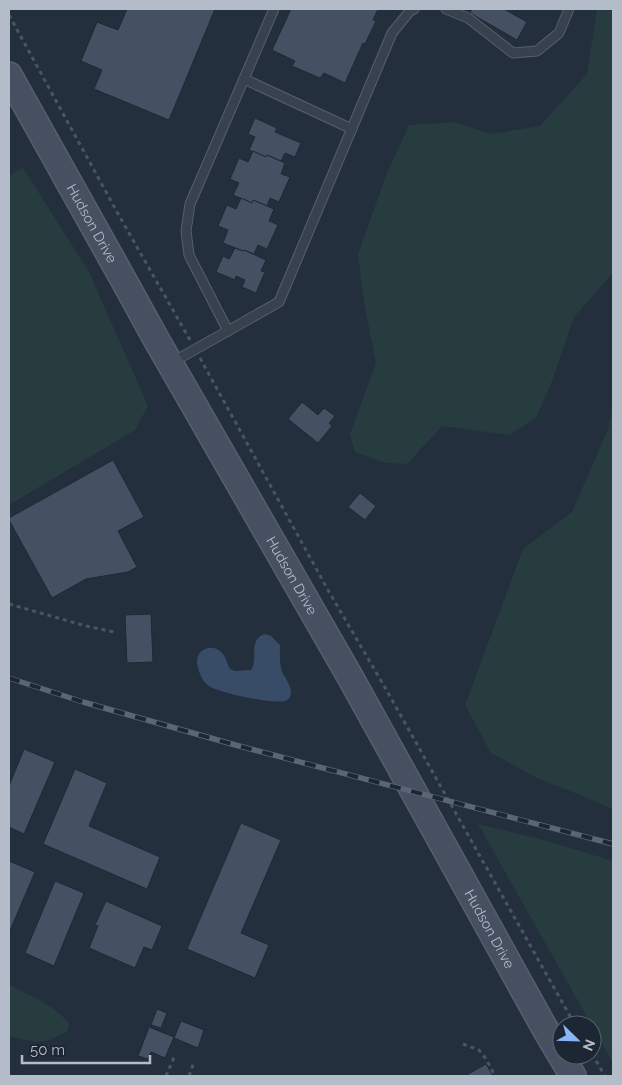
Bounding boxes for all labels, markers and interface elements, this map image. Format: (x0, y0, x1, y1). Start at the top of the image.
street label: Hudson Drive (64, 181, 120, 266)
street label: Hudson Drive (263, 534, 321, 618)
street label: Hudson Drive (461, 887, 518, 971)
north arrow (552, 1015, 602, 1065)
scale bar (22, 1032, 150, 1064)
text: N (580, 1037, 598, 1053)
text: 50 m (30, 1041, 65, 1059)

